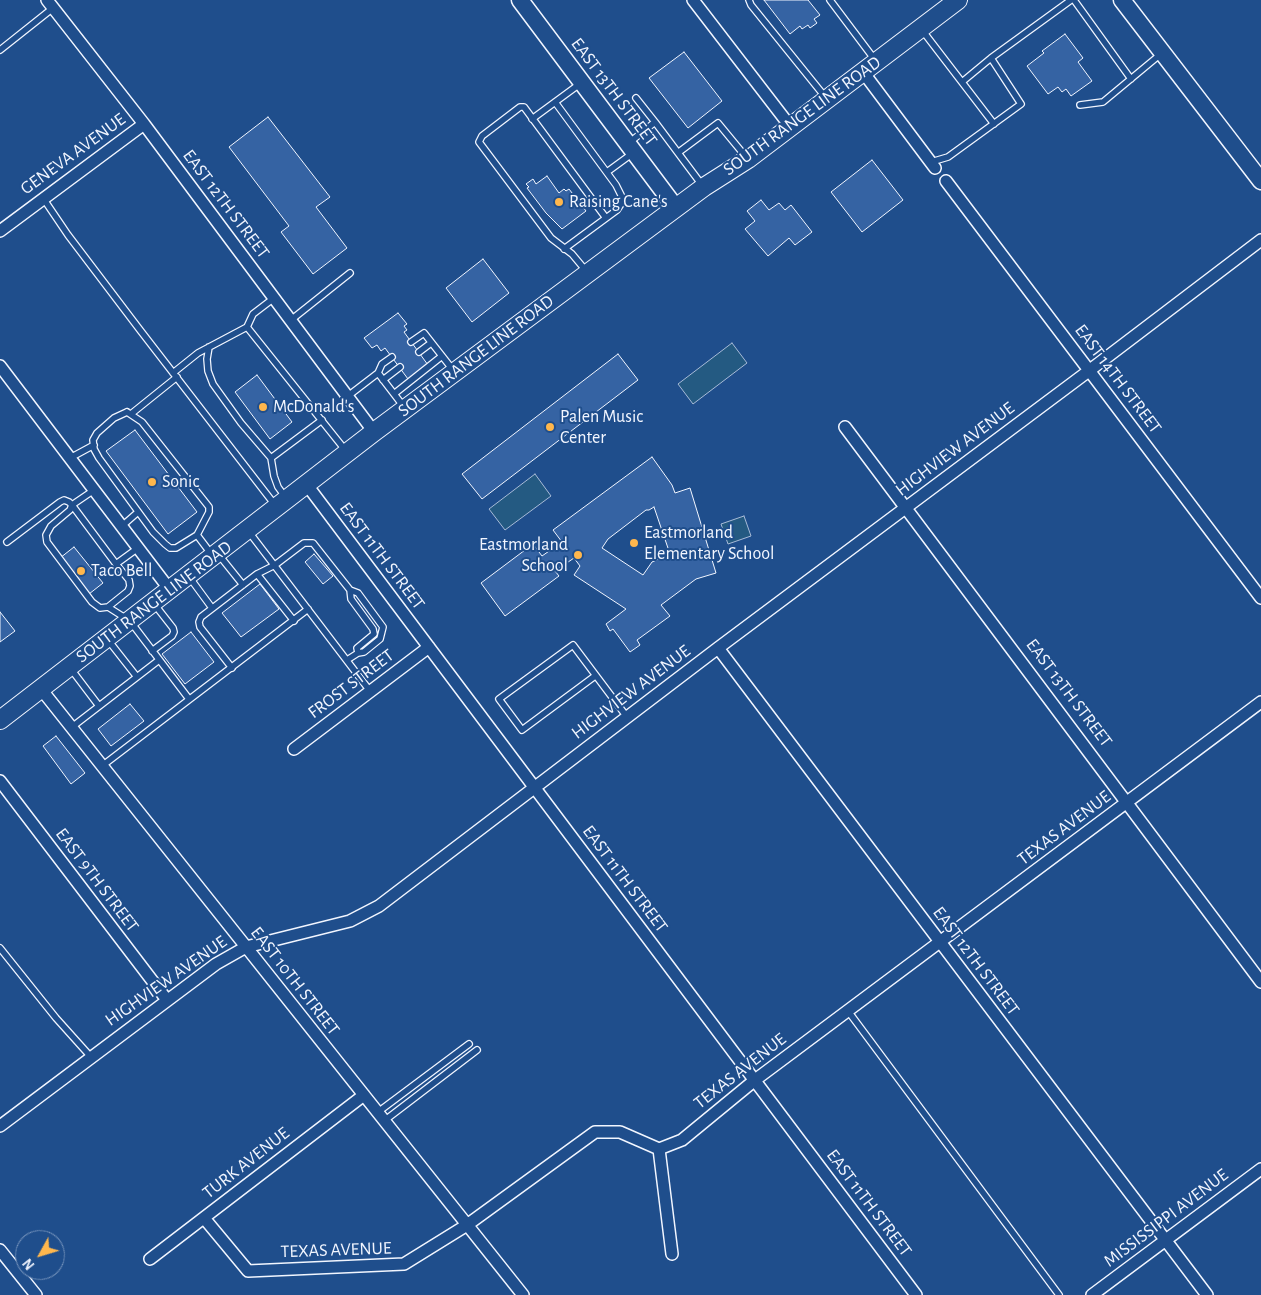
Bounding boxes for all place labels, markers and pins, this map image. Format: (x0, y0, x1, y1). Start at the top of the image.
place label: Raising Cane's (569, 191, 668, 213)
marker: Raising Cane's (553, 196, 565, 208)
place label: McDonald's (273, 396, 355, 418)
marker: McDonald's (257, 401, 269, 413)
place label: Palen Music Center (560, 406, 643, 448)
marker: Palen Music Center (544, 421, 556, 433)
place label: Sonic (162, 471, 199, 493)
marker: Sonic (146, 476, 158, 488)
place label: Eastmorland Elementary School (644, 522, 774, 564)
place label: Eastmorland School (479, 534, 568, 576)
marker: Eastmorland Elementary School (628, 537, 640, 549)
marker: Eastmorland School (572, 549, 584, 561)
place label: Taco Bell (91, 560, 152, 582)
marker: Taco Bell (75, 565, 87, 577)

